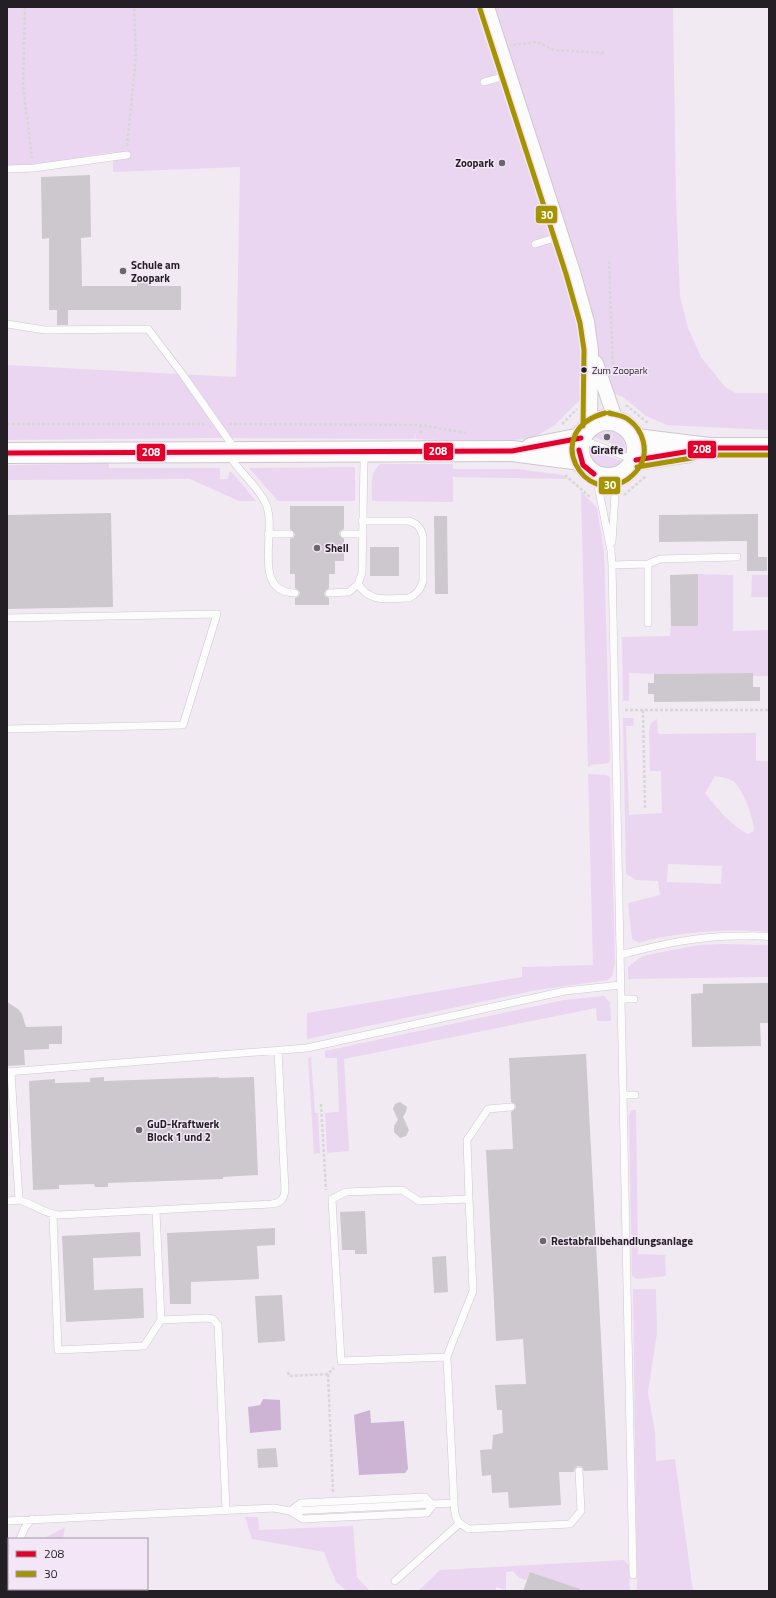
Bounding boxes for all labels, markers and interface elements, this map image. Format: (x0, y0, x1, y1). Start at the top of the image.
place label: Zoopark (455, 155, 494, 171)
marker: Zoopark (497, 158, 507, 168)
line badge: 30 (535, 205, 558, 224)
text: 30 (541, 207, 553, 223)
place label: Schule am Zoopark (131, 257, 180, 286)
marker: Schule am Zoopark (118, 266, 128, 276)
place label: Zum Zoopark (592, 363, 648, 378)
marker: Zum Zoopark (579, 365, 589, 375)
marker: Giraffe (602, 432, 612, 442)
line badge: 208 (687, 440, 717, 459)
text: 208 (693, 441, 711, 457)
line badge: 208 (423, 442, 454, 461)
place label: Giraffe (591, 442, 624, 458)
line badge: 208 (136, 443, 166, 462)
text: 208 (429, 443, 447, 459)
text: 208 (142, 444, 160, 460)
line badge: 30 (598, 476, 621, 495)
text: 30 (604, 477, 616, 493)
place label: Shell (325, 540, 349, 556)
marker: Shell (312, 543, 322, 553)
place label: GuD-Kraftwerk Block 1 und 2 (147, 1116, 220, 1145)
marker: GuD-Kraftwerk Block 1 und 2 (134, 1125, 144, 1135)
place label: Restabfallbehandlungsanlage (551, 1233, 693, 1249)
marker: Restabfallbehandlungsanlage (538, 1236, 548, 1246)
legend (8, 1538, 148, 1590)
text: 208 (44, 1544, 64, 1563)
text: 30 (44, 1564, 58, 1583)

